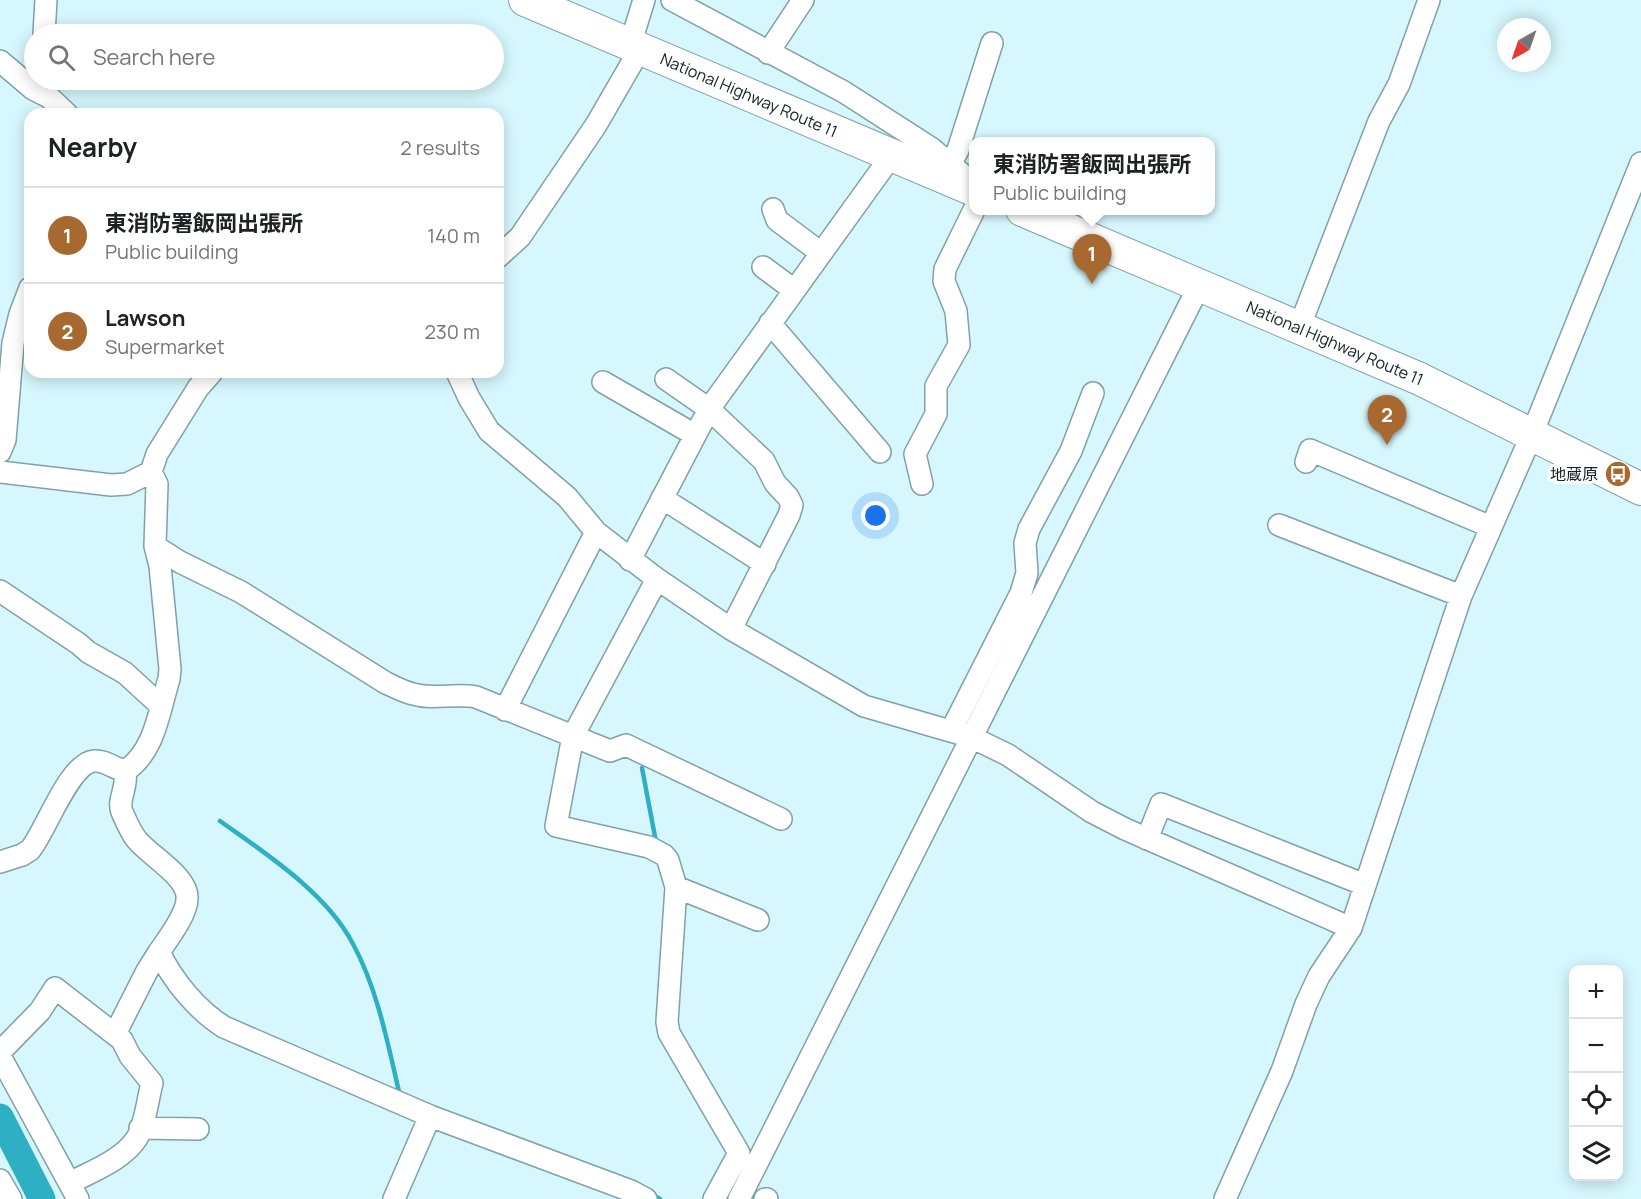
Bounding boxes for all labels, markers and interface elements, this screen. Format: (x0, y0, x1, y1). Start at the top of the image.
north arrow (1497, 18, 1551, 72)
search box (24, 24, 504, 90)
icon: search (45, 41, 78, 74)
text: Search here (93, 42, 215, 72)
street label: National Highway Route 11 (657, 48, 841, 142)
text: Nearby (48, 129, 137, 165)
text: 2 results (400, 134, 480, 161)
popup (969, 137, 1215, 215)
text: 東消防署飯岡出張所 (993, 149, 1191, 179)
text: Public building (993, 179, 1127, 206)
text: 東消防署飯岡出張所 (105, 208, 303, 238)
text: 1 (63, 222, 72, 249)
text: 140 m (427, 222, 480, 249)
pin: 1 (1072, 234, 1112, 284)
text: Public building (105, 238, 239, 265)
street label: National Highway Route 11 (1243, 296, 1427, 390)
text: Lawson (105, 303, 185, 333)
text: 2 (62, 318, 73, 345)
text: 230 m (424, 318, 480, 345)
text: Supermarket (105, 333, 225, 360)
pin: 2 (1368, 396, 1406, 445)
bus stop icon: 地蔵原 (1603, 459, 1633, 489)
place label: 地蔵原 (1550, 463, 1598, 485)
your location (861, 501, 890, 530)
map controls (1569, 965, 1623, 1181)
button: + (1569, 965, 1623, 1019)
button: − (1569, 1019, 1623, 1073)
button: locate (1569, 1073, 1623, 1127)
button: layers (1569, 1127, 1623, 1181)

